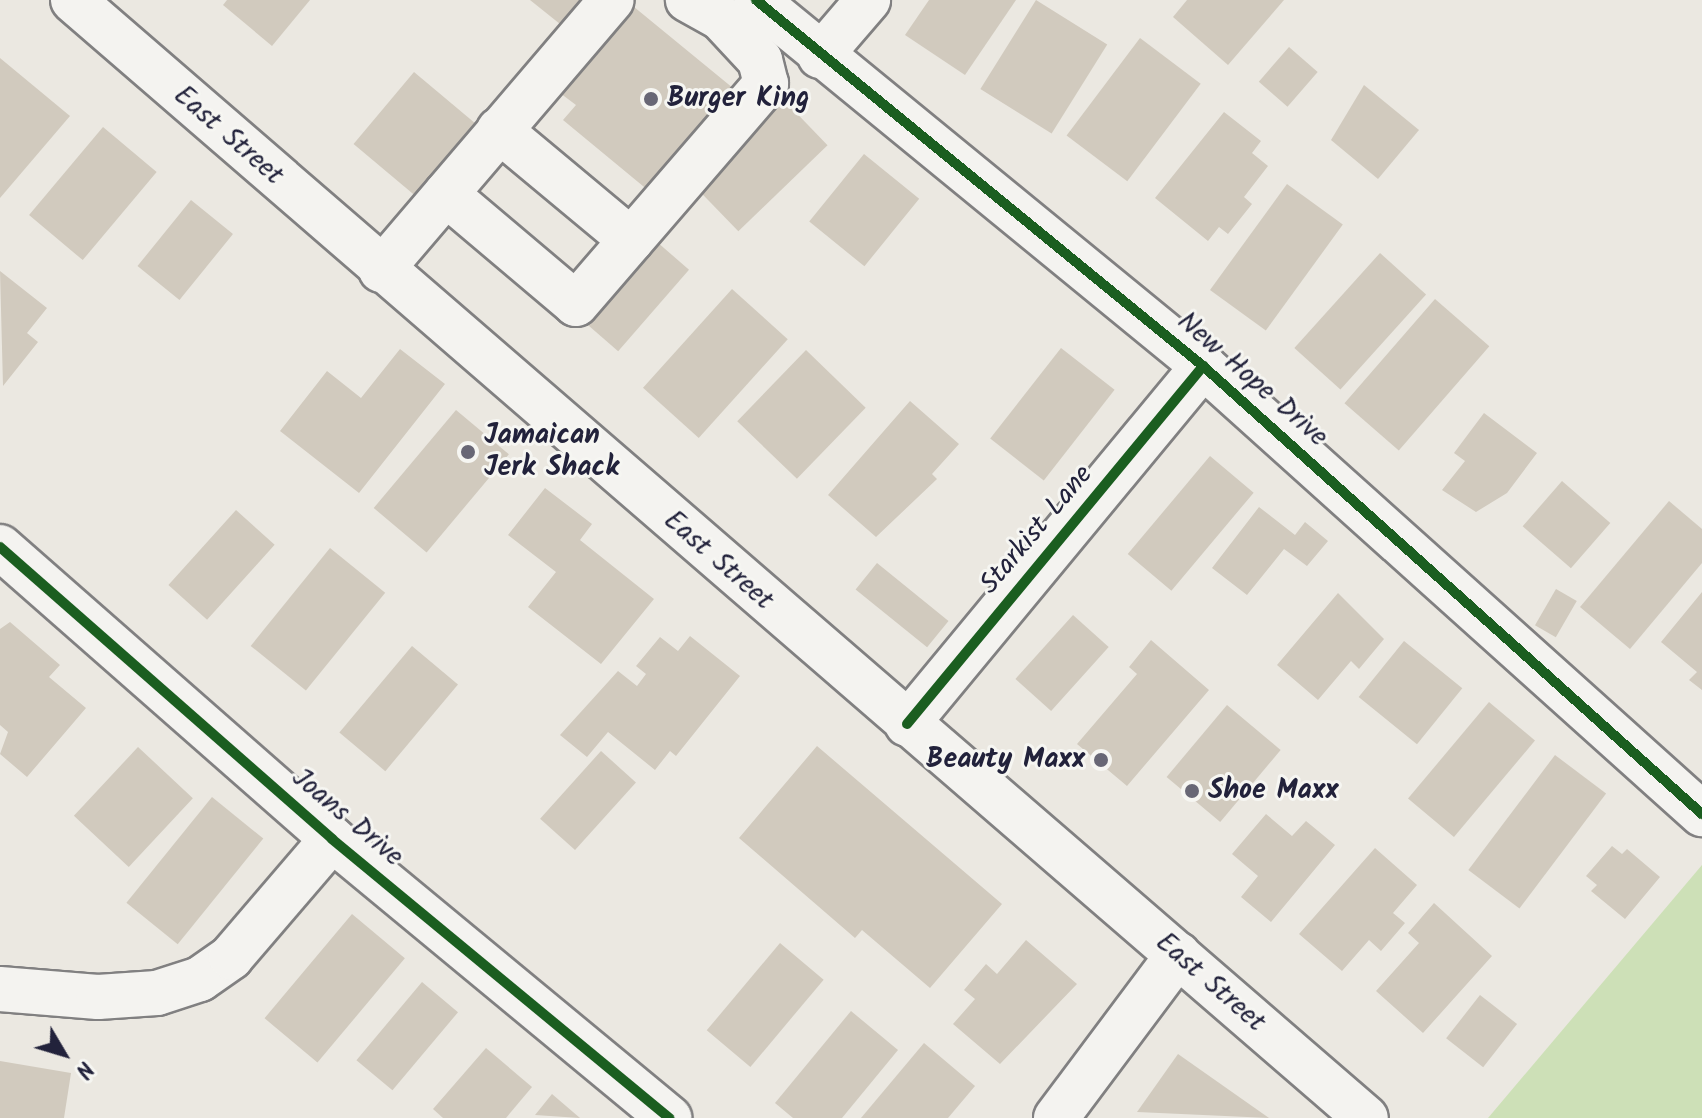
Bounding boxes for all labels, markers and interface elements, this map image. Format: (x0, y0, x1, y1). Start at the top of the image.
street label: East Street (166, 79, 290, 193)
place label: Burger King (667, 82, 809, 116)
marker: Burger King (642, 90, 660, 108)
street label: New Hope Drive (1170, 305, 1334, 455)
place label: Jamaican Jerk Shack (484, 419, 619, 485)
marker: Jamaican Jerk Shack (459, 443, 477, 461)
street label: Starkist Lane (973, 459, 1101, 601)
street label: East Street (656, 504, 780, 618)
place label: Beauty Maxx (926, 743, 1085, 777)
marker: Beauty Maxx (1092, 751, 1110, 769)
street label: Joans Drive (284, 762, 410, 874)
place label: Shoe Maxx (1208, 774, 1338, 808)
marker: Shoe Maxx (1183, 782, 1201, 800)
street label: East Street (1148, 926, 1272, 1040)
north arrow (24, 1014, 104, 1094)
text: N (65, 1053, 101, 1085)

